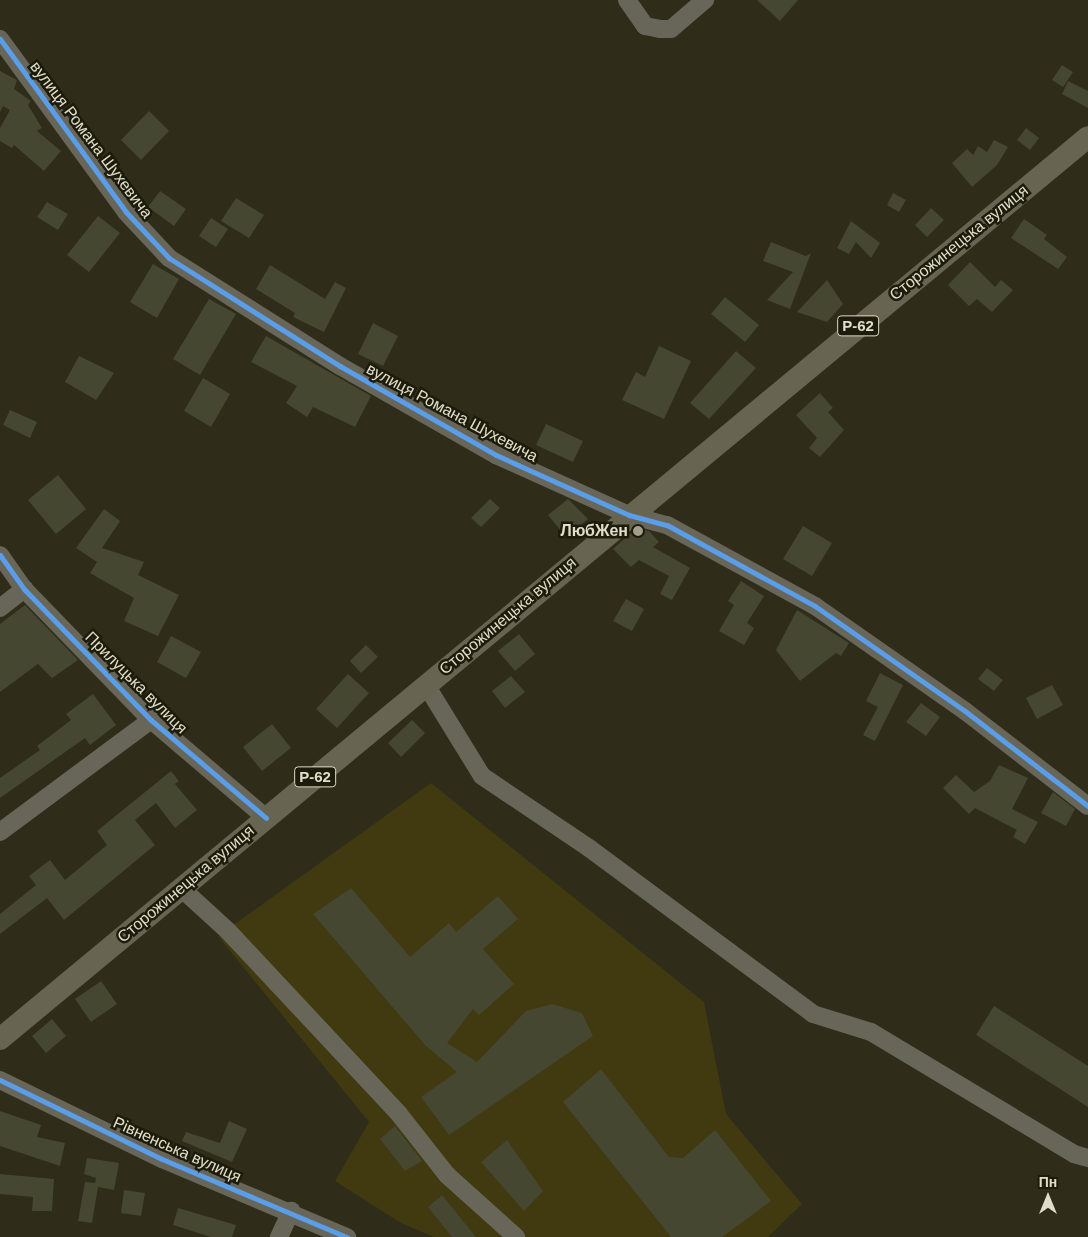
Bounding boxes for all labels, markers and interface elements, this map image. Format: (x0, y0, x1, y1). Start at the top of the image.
street label: вулиця Романа Шухевича (26, 58, 156, 222)
street label: Сторожинецька вулиця (886, 181, 1032, 305)
road number: Р-62 (837, 314, 879, 338)
street label: вулиця Романа Шухевича (363, 360, 541, 466)
place label: ЛюбЖен (560, 521, 628, 541)
marker: ЛюбЖен (632, 525, 644, 537)
street label: Сторожинецька вулиця (436, 553, 580, 679)
street label: Прилуцька вулиця (81, 628, 191, 738)
road number: Р-62 (294, 764, 336, 790)
street label: Сторожинецька вулиця (114, 821, 258, 947)
street label: Рівненська вулиця (110, 1113, 244, 1187)
north arrow (1023, 1172, 1073, 1222)
text: Пн (1039, 1174, 1057, 1190)

